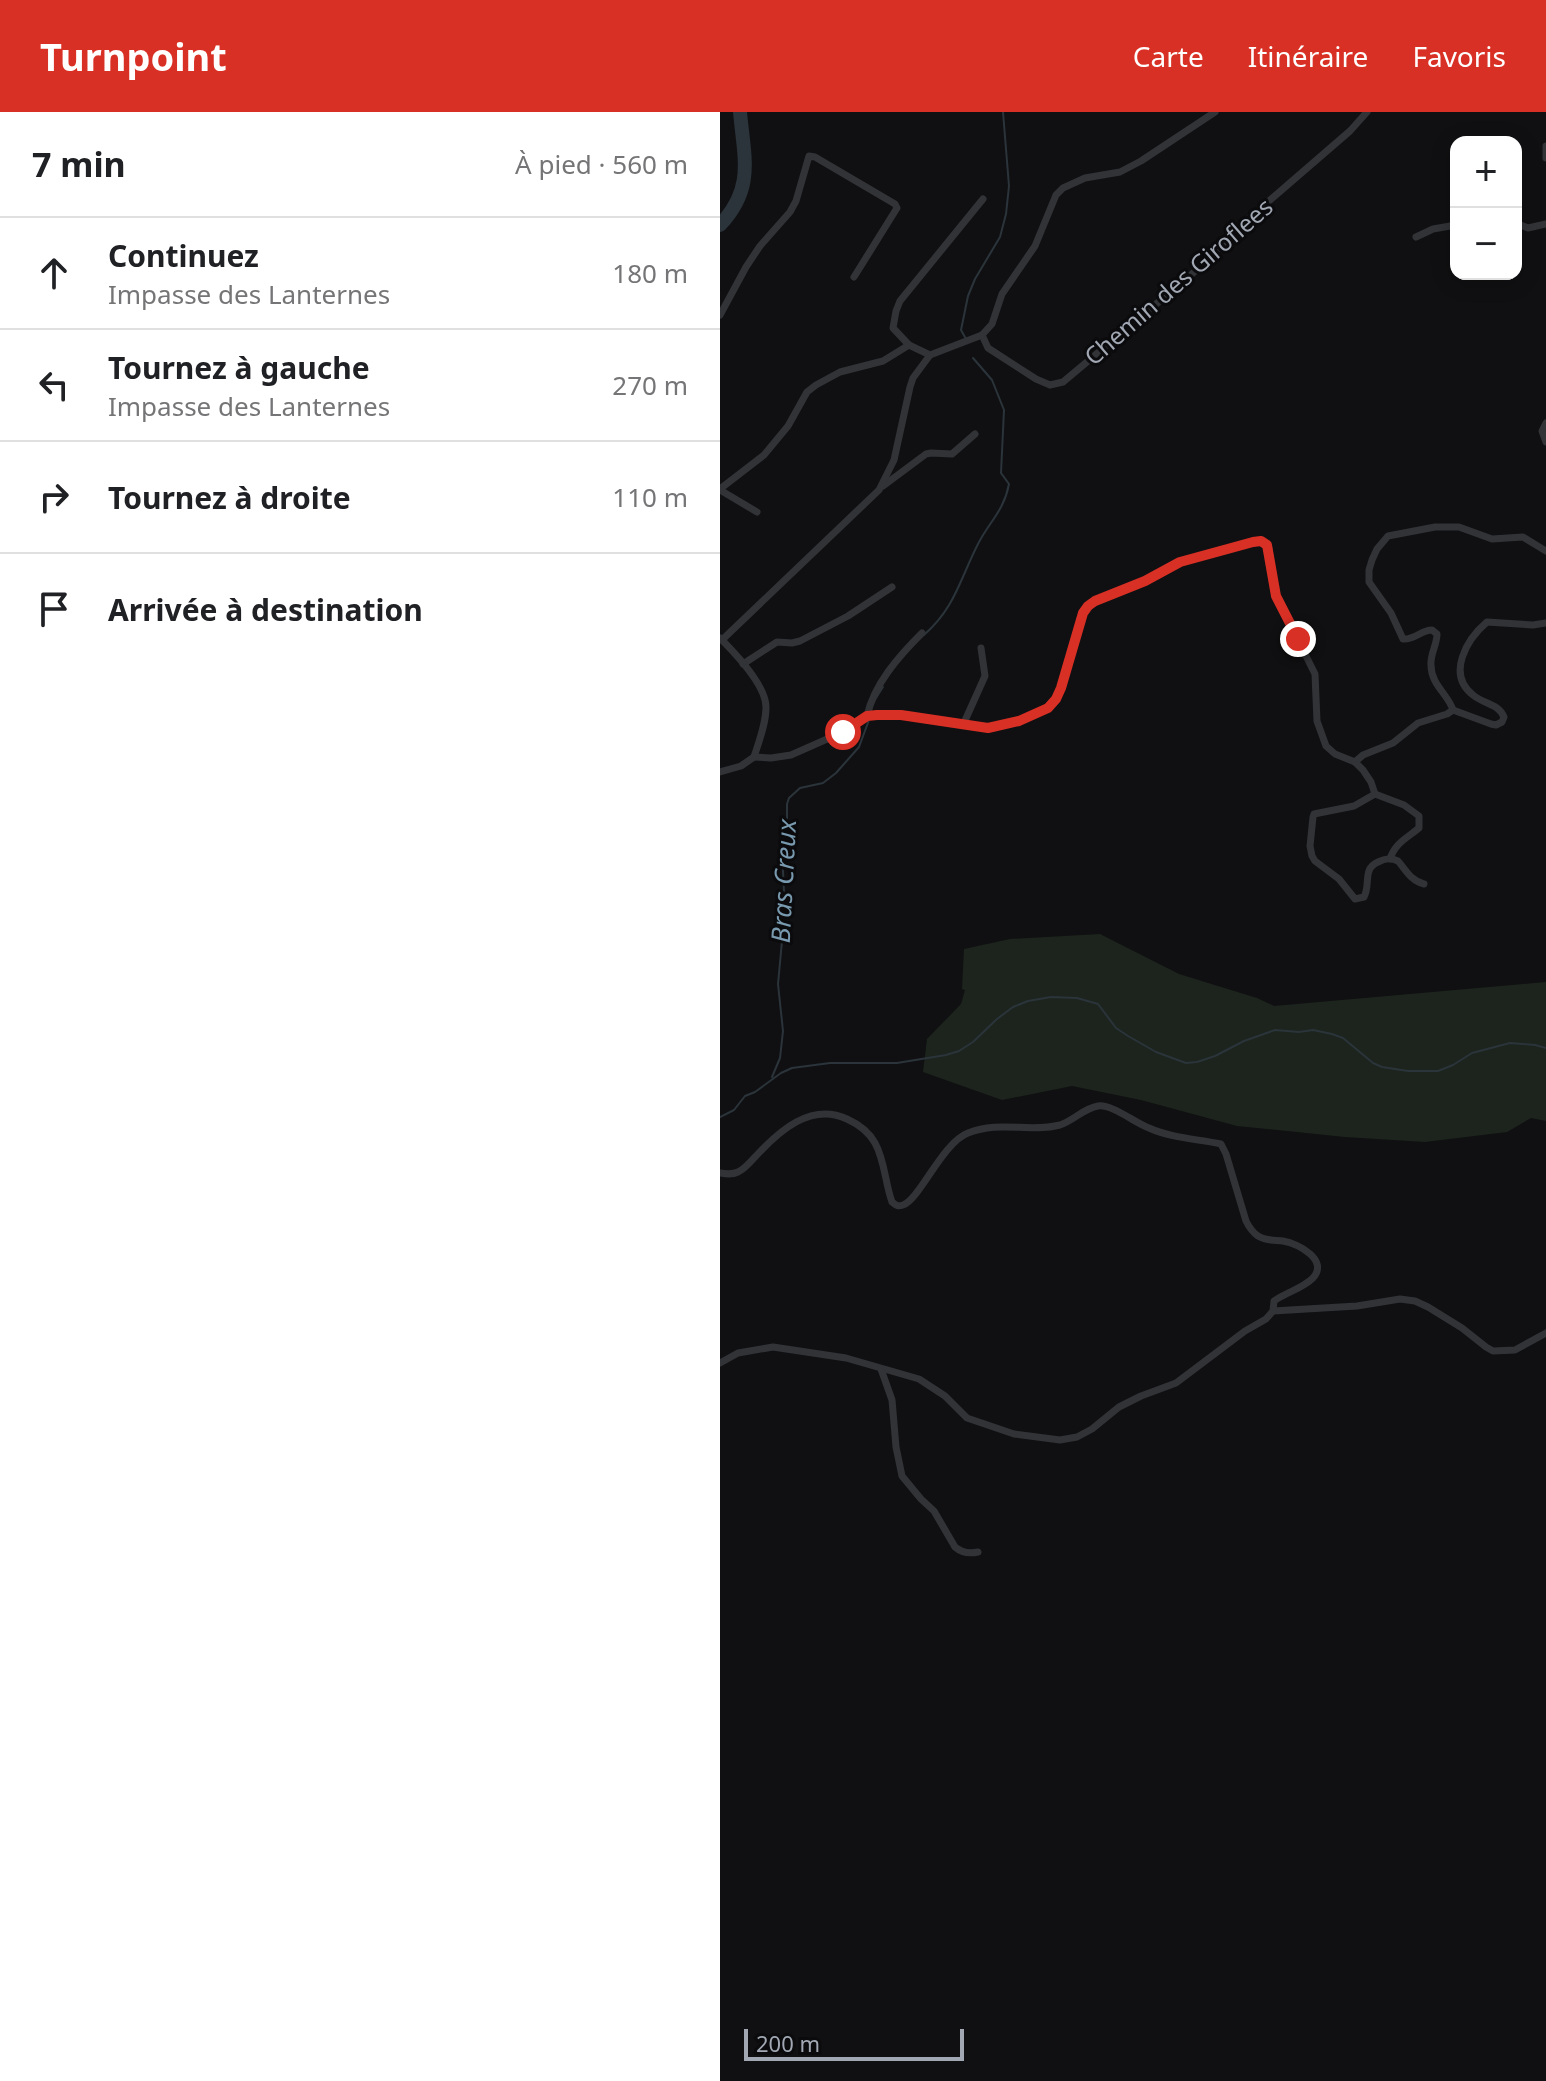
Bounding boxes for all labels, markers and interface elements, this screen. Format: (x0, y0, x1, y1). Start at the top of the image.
text: Turnpoint (40, 30, 227, 82)
text: Carte (1133, 37, 1204, 75)
text: Itinéraire (1248, 37, 1368, 75)
text: Favoris (1412, 37, 1506, 75)
map controls (1450, 136, 1522, 280)
button: + (1450, 136, 1522, 208)
text: 7 min (32, 141, 126, 187)
text: À pied · 560 m (515, 146, 688, 182)
street label: Chemin des Giroflees (1077, 190, 1279, 372)
button: − (1450, 208, 1522, 280)
text: Continuez (108, 235, 259, 276)
icon: ahead (32, 251, 76, 295)
text: 180 m (612, 255, 688, 291)
text: Impasse des Lanternes (108, 276, 390, 312)
text: Tournez à gauche (108, 347, 370, 388)
icon: left (32, 363, 76, 407)
text: 270 m (612, 367, 688, 403)
text: Impasse des Lanternes (108, 388, 390, 424)
icon: right (32, 475, 76, 519)
text: Tournez à droite (108, 477, 351, 518)
text: 110 m (612, 479, 688, 515)
icon: arrive (32, 587, 76, 631)
text: Arrivée à destination (108, 589, 423, 630)
route end (1280, 621, 1316, 657)
route start (825, 714, 861, 750)
water label: Bras Creux (762, 817, 804, 944)
scale bar (744, 2025, 964, 2061)
text: 200 m (756, 2028, 820, 2058)

